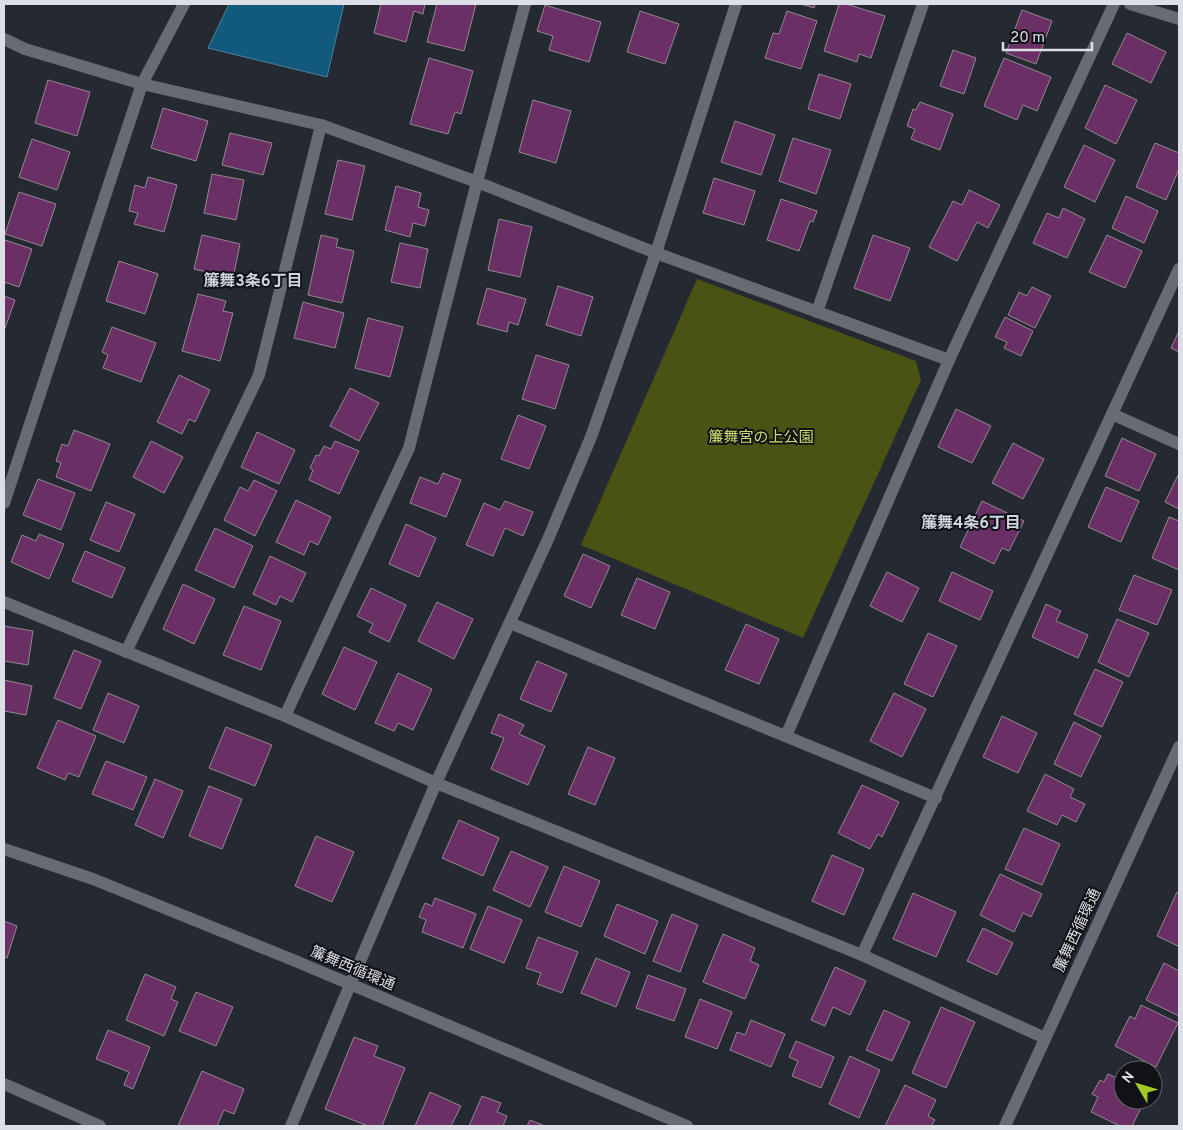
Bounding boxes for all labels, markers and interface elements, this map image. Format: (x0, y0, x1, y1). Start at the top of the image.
scale bar (1003, 20, 1092, 52)
text: 20 m (1010, 29, 1045, 48)
district label: 簾舞3条6丁目 (203, 271, 303, 292)
park label: 簾舞宮の上公園 (708, 429, 814, 448)
district label: 簾舞4条6丁目 (921, 513, 1021, 534)
street label: 簾舞西循環通 (1051, 886, 1106, 975)
street label: 簾舞西循環通 (307, 943, 398, 996)
north arrow (1113, 1060, 1163, 1110)
text: N (1119, 1069, 1139, 1087)

